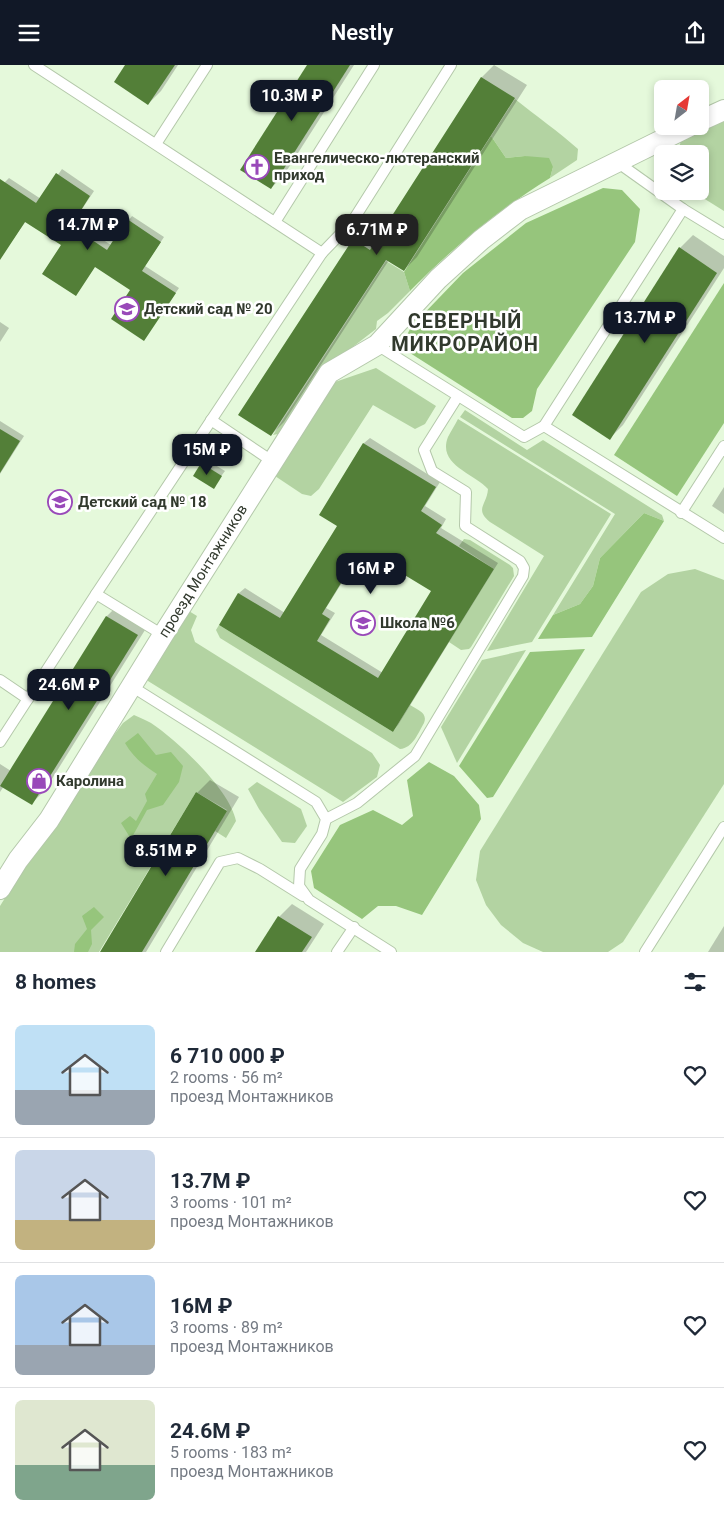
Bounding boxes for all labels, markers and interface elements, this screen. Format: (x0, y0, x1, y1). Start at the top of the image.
icon: menu (15, 19, 43, 47)
icon: share (681, 19, 709, 47)
text: Nestly (331, 20, 393, 45)
pin: 10.3M ₽ (246, 80, 338, 122)
north arrow (654, 80, 709, 135)
map controls (654, 80, 709, 200)
text: 10.3M ₽ (261, 86, 323, 105)
button: layers (654, 145, 709, 200)
place label: Евангелическо-лютеранский приход (274, 149, 480, 184)
church icon: Евангелическо-лютеранский приход (244, 154, 270, 180)
pin: 14.7M ₽ (42, 209, 134, 251)
pin: 6.71M ₽ (331, 213, 423, 256)
text: 14.7M ₽ (57, 215, 119, 234)
text: 6.71M ₽ (346, 220, 408, 239)
school or university icon: Детский сад № 20 (114, 296, 140, 322)
place label: Детский сад № 20 (144, 300, 273, 318)
pin: 13.7M ₽ (599, 301, 691, 344)
text: 13.7M ₽ (614, 308, 676, 327)
district label: СЕВЕРНЫЙ МИКРОРАЙОН (391, 309, 539, 356)
pin: 15M ₽ (172, 433, 242, 476)
text: 15M ₽ (183, 440, 231, 459)
school or university icon: Детский сад № 18 (47, 489, 73, 515)
place label: Детский сад № 18 (78, 493, 207, 511)
street label: проезд Монтажников (155, 501, 251, 641)
pin: 16M ₽ (336, 553, 406, 595)
text: 16M ₽ (347, 559, 395, 578)
school or university icon: Школа №6 (350, 610, 376, 636)
place label: Школа №6 (380, 614, 455, 632)
pin: 24.6M ₽ (23, 669, 115, 711)
text: 24.6M ₽ (38, 675, 100, 694)
shop icon: Каролина (26, 768, 52, 794)
place label: Каролина (56, 772, 124, 790)
pin: 8.51M ₽ (120, 835, 212, 877)
text: 8.51M ₽ (135, 841, 197, 860)
icon: filters (681, 968, 709, 996)
text: 8 homes (15, 970, 96, 994)
text: 6 710 000 ₽ (170, 1044, 285, 1068)
icon: home (55, 1045, 115, 1105)
icon: heart (681, 1061, 709, 1089)
text: 2 rooms · 56 m² (170, 1068, 283, 1087)
text: проезд Монтажников (170, 1087, 334, 1106)
text: 13.7M ₽ (170, 1169, 251, 1193)
icon: home (55, 1170, 115, 1230)
icon: heart (681, 1186, 709, 1214)
text: 3 rooms · 101 m² (170, 1193, 292, 1212)
text: проезд Монтажников (170, 1212, 334, 1231)
text: 16M ₽ (170, 1294, 233, 1318)
icon: home (55, 1295, 115, 1355)
icon: heart (681, 1311, 709, 1339)
text: 3 rooms · 89 m² (170, 1318, 283, 1337)
text: проезд Монтажников (170, 1337, 334, 1356)
text: 24.6M ₽ (170, 1419, 251, 1443)
icon: home (55, 1420, 115, 1480)
icon: heart (681, 1436, 709, 1464)
text: 5 rooms · 183 m² (170, 1443, 292, 1462)
text: проезд Монтажников (170, 1462, 334, 1481)

